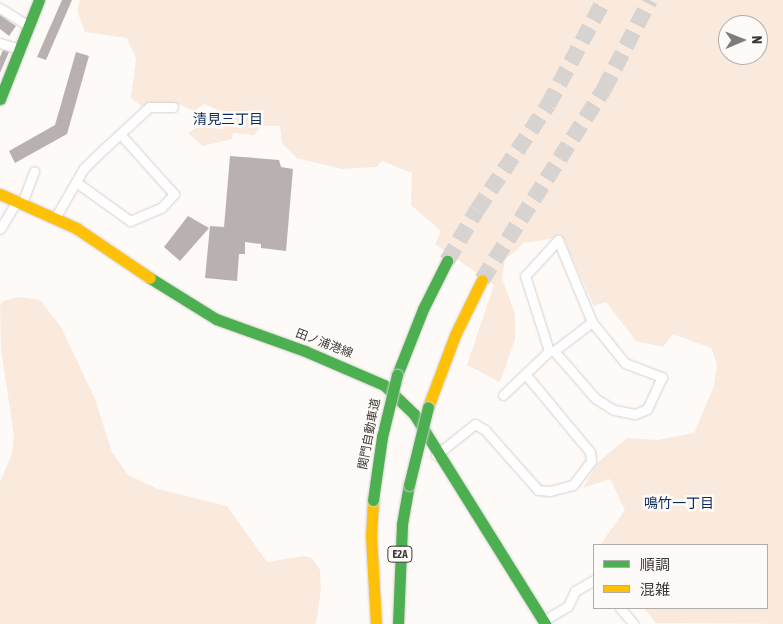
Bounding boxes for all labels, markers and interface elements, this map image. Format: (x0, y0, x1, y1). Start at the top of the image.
north arrow (718, 15, 768, 65)
text: N (749, 35, 765, 44)
district label: 清見三丁目 (193, 111, 263, 127)
street label: 田ノ浦港線 (293, 327, 355, 361)
street label: 関門自動車道 (356, 397, 384, 471)
district label: 鳴竹一丁目 (644, 495, 714, 511)
legend (593, 544, 768, 609)
road number: E2A (386, 546, 414, 562)
text: 順調 (640, 556, 670, 573)
text: 混雑 (640, 581, 670, 598)

